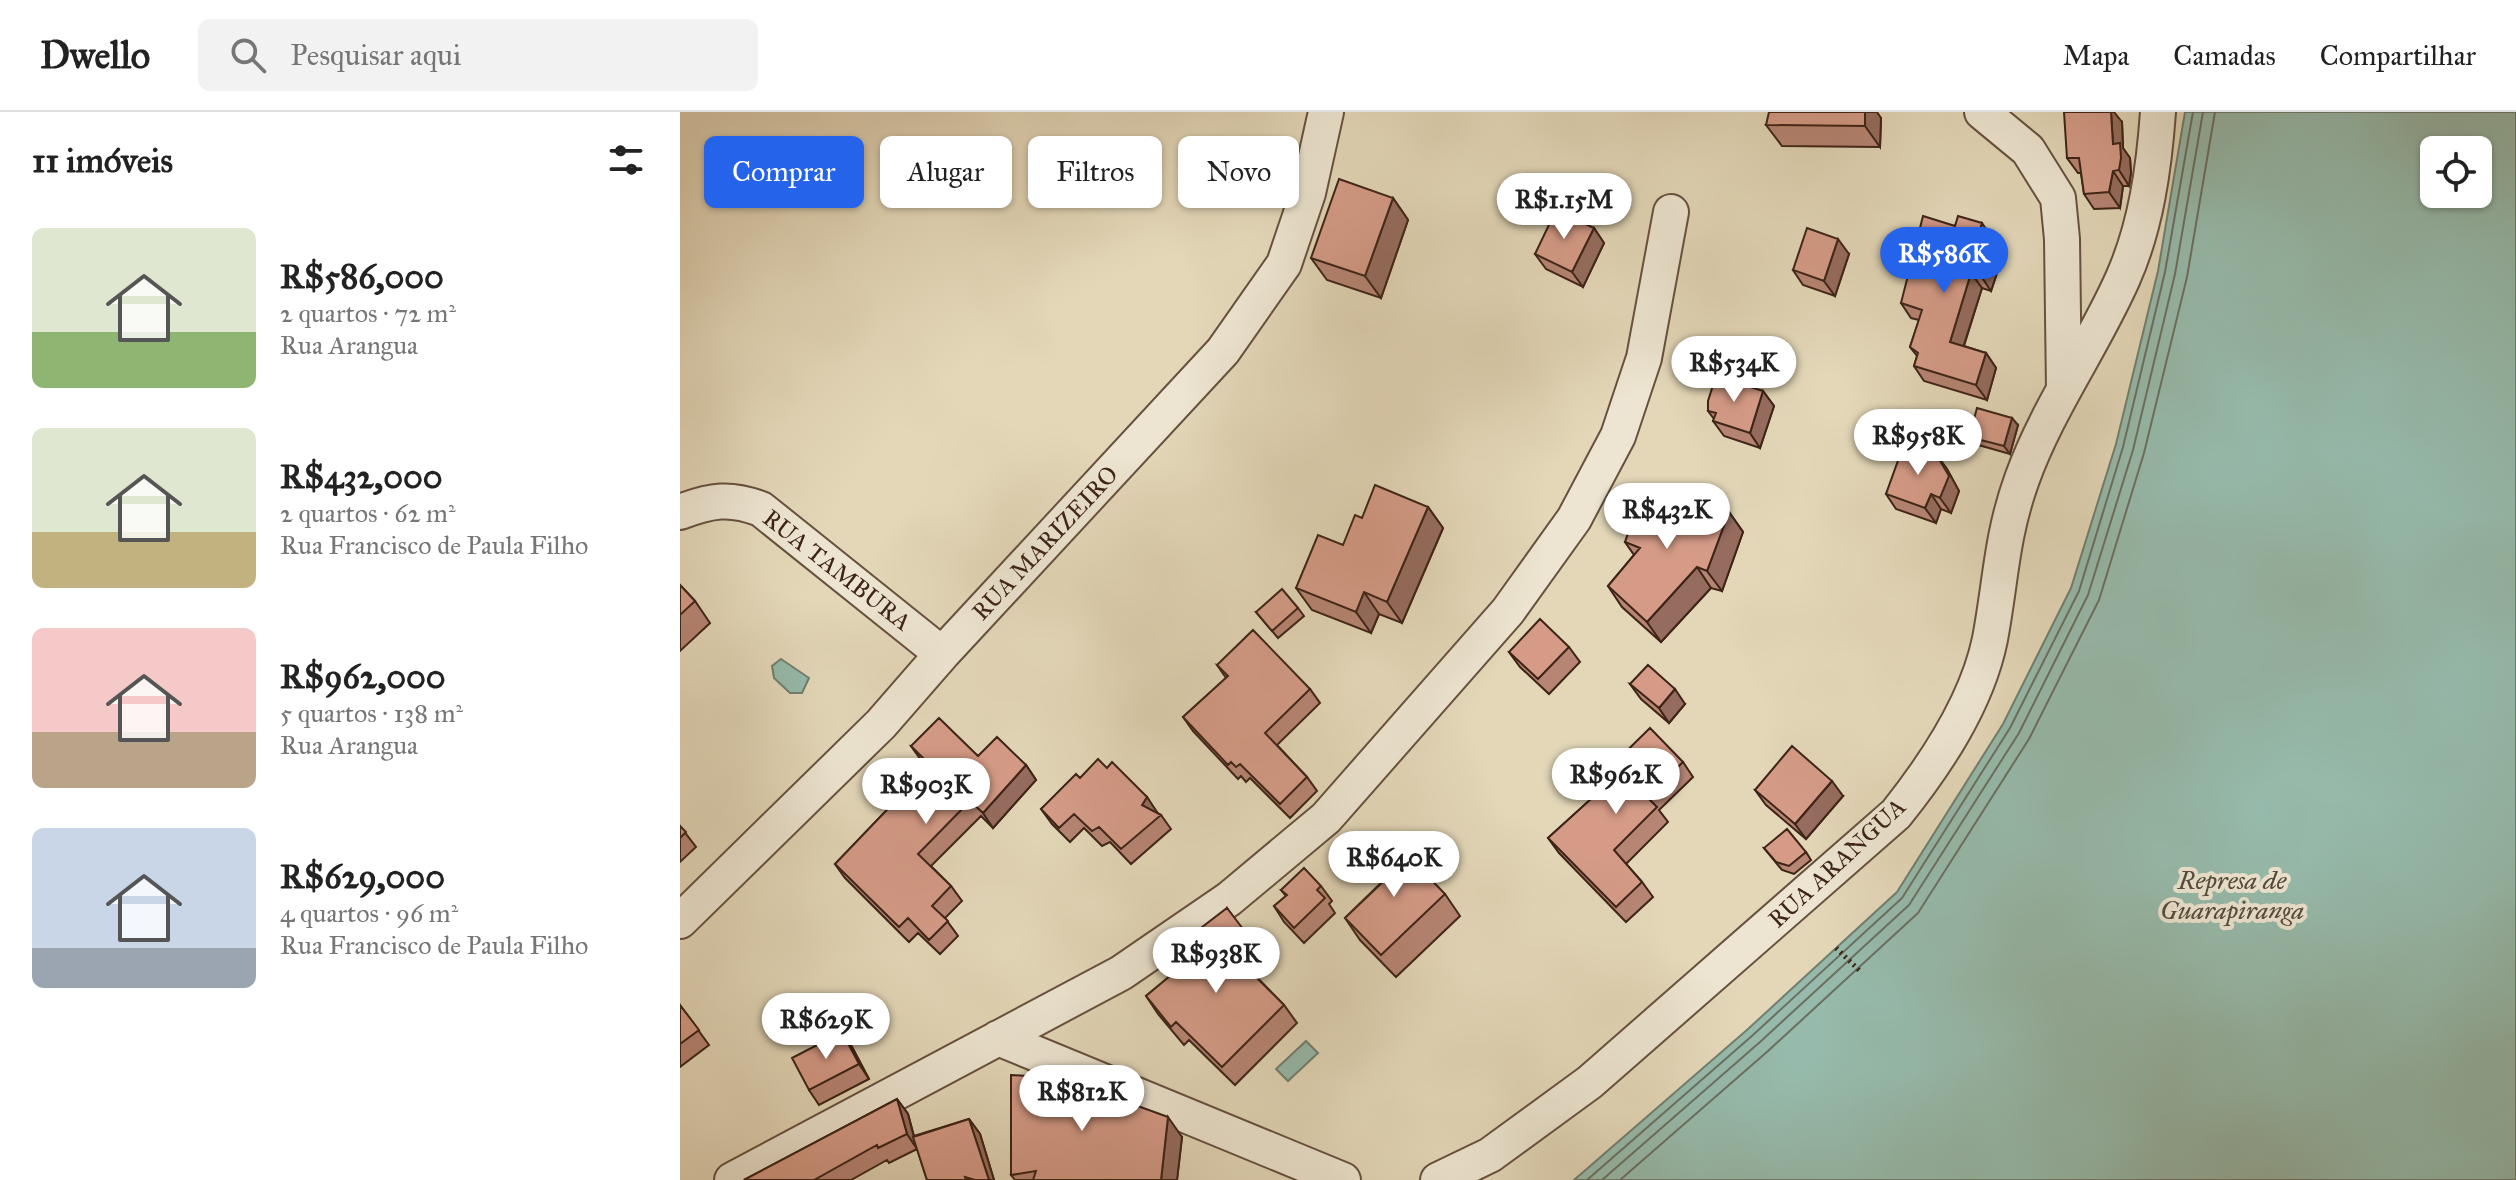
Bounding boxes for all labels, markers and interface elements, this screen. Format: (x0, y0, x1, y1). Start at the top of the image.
search box (198, 19, 758, 91)
text: Dwello (40, 32, 150, 78)
icon: search (226, 33, 270, 77)
text: Pesquisar aqui (290, 37, 461, 73)
text: Mapa (2063, 38, 2129, 73)
text: Camadas (2173, 38, 2276, 73)
text: Compartilhar (2320, 38, 2476, 73)
chip: Comprar (704, 136, 864, 208)
chip: Alugar (880, 136, 1012, 208)
chip: Filtros (1028, 136, 1162, 208)
chip: Novo (1178, 136, 1299, 208)
map controls (2420, 136, 2492, 208)
button: locate (2420, 136, 2492, 208)
icon: filters (604, 138, 648, 182)
text: 11 imóveis (32, 140, 173, 181)
pin: R$1.15M (1490, 173, 1638, 241)
text: R$1.15M (1515, 183, 1613, 215)
pin: R$586K (1879, 227, 2009, 295)
text: R$586K (1898, 237, 1990, 269)
text: R$586,000 (280, 256, 444, 297)
icon: home (96, 260, 192, 356)
text: 2 quartos · 72 m² (280, 297, 456, 329)
text: Rua Arangua (280, 329, 418, 361)
pin: R$534K (1669, 336, 1799, 404)
text: R$534K (1689, 346, 1779, 378)
pin: R$958K (1853, 409, 1983, 477)
text: R$958K (1872, 419, 1964, 451)
text: R$432,000 (280, 456, 443, 497)
street label: RUA MARIZEIRO (966, 459, 1124, 627)
icon: home (96, 460, 192, 556)
pin: R$432K (1602, 483, 1732, 551)
text: R$432K (1622, 493, 1712, 525)
text: 2 quartos · 62 m² (280, 497, 455, 529)
street label: RUA TAMBURA (757, 503, 917, 637)
text: Rua Francisco de Paula Filho (280, 529, 588, 561)
text: R$962,000 (280, 656, 446, 697)
icon: home (96, 660, 192, 756)
text: 5 quartos · 138 m² (280, 697, 463, 729)
text: Rua Arangua (280, 729, 418, 761)
pin: R$962K (1551, 748, 1681, 816)
pin: R$903K (861, 758, 991, 826)
text: R$962K (1570, 758, 1662, 790)
text: R$903K (880, 768, 972, 800)
street label: RUA ARANGUA (1762, 792, 1912, 934)
pin: R$640K (1329, 831, 1459, 899)
text: R$640K (1346, 841, 1442, 873)
text: R$629,000 (280, 856, 445, 897)
icon: home (96, 860, 192, 956)
water label: Represa de Guarapiranga (2160, 864, 2304, 927)
text: 4 quartos · 96 m² (280, 897, 458, 929)
pin: R$938K (1151, 927, 1281, 995)
text: Rua Francisco de Paula Filho (280, 929, 588, 961)
text: R$938K (1171, 937, 1261, 969)
pin: R$629K (761, 993, 891, 1061)
text: R$629K (780, 1003, 872, 1035)
pin: R$812K (1017, 1065, 1147, 1133)
text: R$812K (1037, 1075, 1127, 1107)

